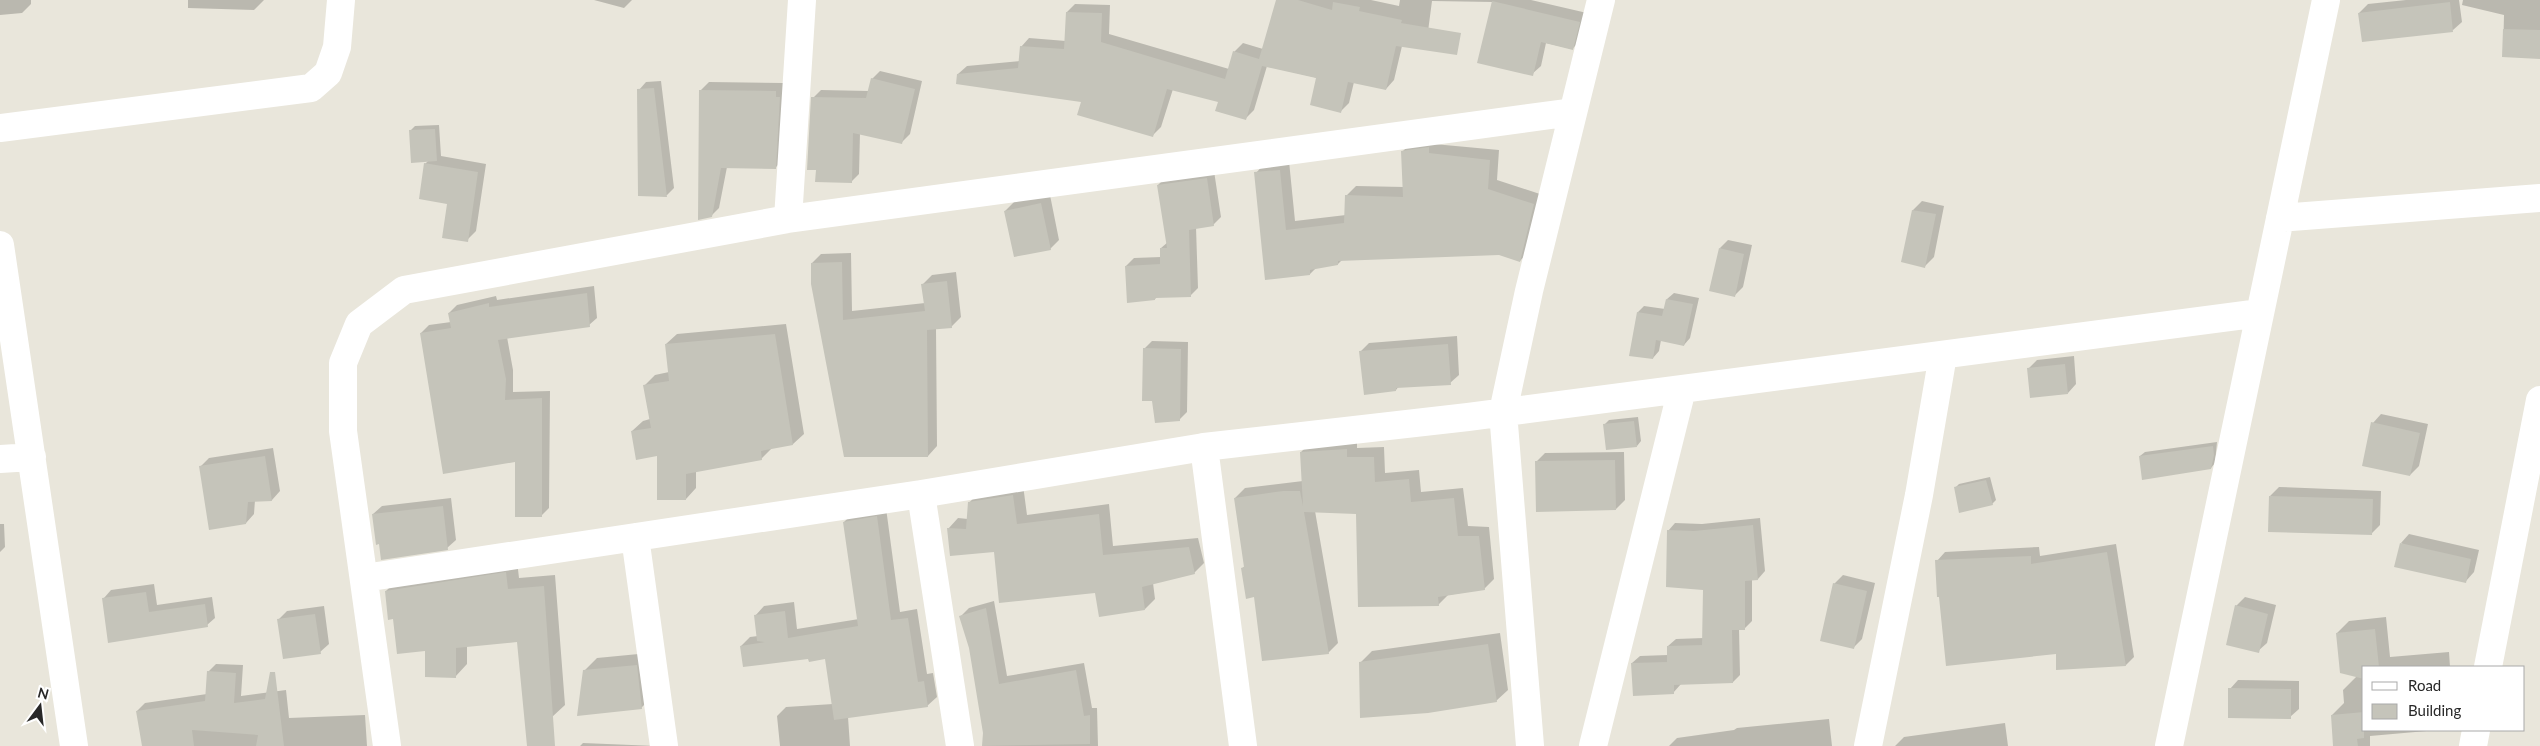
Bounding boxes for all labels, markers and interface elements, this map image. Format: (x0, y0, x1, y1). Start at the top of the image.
legend (2362, 666, 2525, 731)
text: Road (2408, 676, 2441, 694)
north arrow (15, 681, 65, 731)
text: N (36, 683, 51, 703)
text: Building (2408, 701, 2461, 719)

